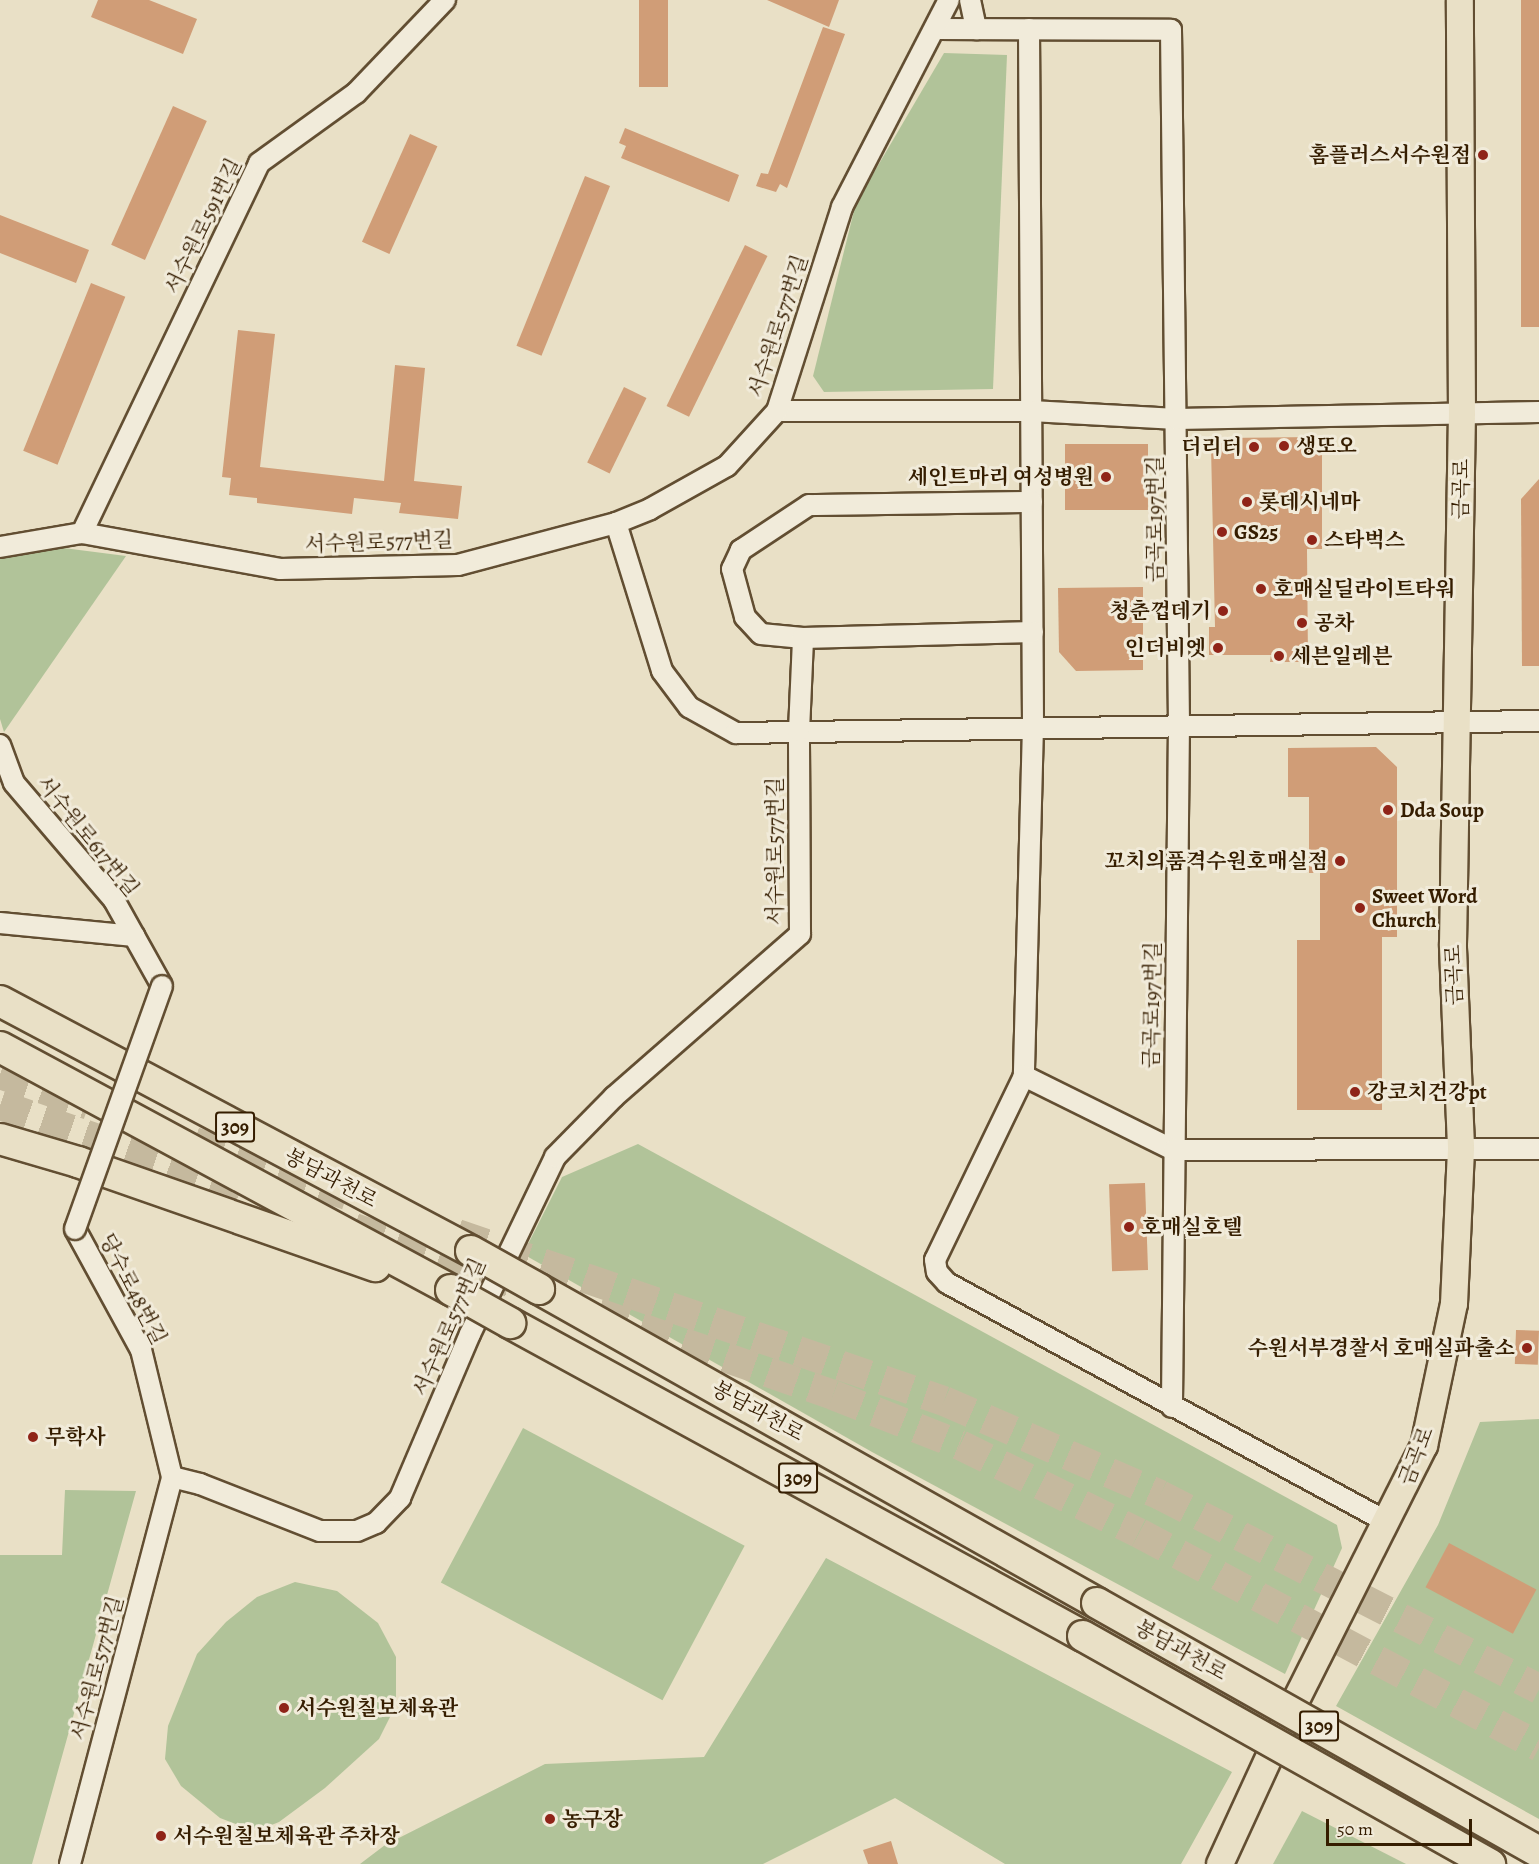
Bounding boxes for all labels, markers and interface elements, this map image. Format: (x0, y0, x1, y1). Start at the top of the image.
place label: 홈플러스서수원점 (1309, 142, 1471, 168)
marker: 홈플러스서수원점 (1476, 148, 1490, 162)
street label: 서수원로591번길 (159, 154, 247, 298)
street label: 서수원로577번길 (743, 252, 813, 400)
place label: 생또오 (1296, 433, 1357, 459)
place label: 더리터 (1181, 434, 1242, 460)
marker: 생또오 (1277, 439, 1291, 453)
marker: 더리터 (1247, 440, 1261, 454)
street label: 금곡로197번길 (1142, 456, 1168, 582)
street label: 금곡로 (1448, 458, 1474, 520)
place label: 세인트마리 여성병원 (908, 464, 1094, 490)
marker: 세인트마리 여성병원 (1099, 470, 1113, 484)
place label: 롯데시네마 (1259, 489, 1360, 515)
marker: 롯데시네마 (1240, 495, 1254, 509)
place label: GS25 (1234, 519, 1278, 545)
marker: GS25 (1215, 525, 1229, 539)
street label: 서수원로577번길 (304, 527, 454, 557)
place label: 스타벅스 (1324, 527, 1405, 553)
marker: 스타벅스 (1305, 533, 1319, 547)
place label: 호매실딜라이트타워 (1273, 576, 1456, 602)
marker: 호매실딜라이트타워 (1254, 582, 1268, 596)
place label: 청춘껍데기 (1110, 598, 1211, 624)
marker: 청춘껍데기 (1216, 604, 1230, 618)
place label: 공차 (1314, 610, 1355, 636)
marker: 공차 (1295, 616, 1309, 630)
place label: 인더비엣 (1125, 635, 1206, 661)
marker: 인더비엣 (1211, 641, 1225, 655)
place label: 세븐일레븐 (1291, 643, 1392, 669)
marker: 세븐일레븐 (1272, 649, 1286, 663)
street label: 서수원로617번길 (32, 771, 144, 901)
street label: 서수원로577번길 (762, 777, 788, 925)
place label: Dda Soup (1400, 797, 1484, 823)
marker: Dda Soup (1381, 803, 1395, 817)
place label: 꼬치의품격수원호매실점 (1105, 848, 1328, 874)
marker: 꼬치의품격수원호매실점 (1333, 854, 1347, 868)
place label: Sweet Word Church (1372, 883, 1477, 933)
marker: Sweet Word Church (1353, 901, 1367, 915)
street label: 금곡로197번길 (1138, 941, 1166, 1069)
street label: 금곡로 (1440, 944, 1468, 1006)
place label: 강코치건강pt (1367, 1079, 1487, 1105)
marker: 강코치건강pt (1348, 1085, 1362, 1099)
road number: 309 (214, 1110, 256, 1144)
street label: 봉담과천로 (280, 1143, 382, 1213)
place label: 호매실호텔 (1141, 1214, 1242, 1240)
marker: 호매실호텔 (1122, 1220, 1136, 1234)
street label: 당수로48번길 (94, 1229, 172, 1349)
street label: 서수원로577번길 (407, 1254, 491, 1400)
place label: 수원서부경찰서 호매실파출소 (1248, 1335, 1515, 1361)
marker: 수원서부경찰서 호매실파출소 (1520, 1341, 1534, 1355)
street label: 봉담과천로 (708, 1375, 808, 1447)
street label: 금곡로 (1393, 1423, 1439, 1489)
place label: 무학사 (45, 1424, 106, 1450)
marker: 무학사 (26, 1430, 40, 1444)
road number: 309 (777, 1461, 819, 1495)
street label: 서수원로577번길 (66, 1593, 128, 1743)
street label: 봉담과천로 (1131, 1614, 1231, 1686)
place label: 서수원칠보체육관 (296, 1695, 458, 1721)
marker: 서수원칠보체육관 (277, 1701, 291, 1715)
road number: 309 (1298, 1709, 1340, 1743)
place label: 농구장 (562, 1806, 623, 1832)
scale bar (1329, 1807, 1474, 1845)
marker: 농구장 (543, 1812, 557, 1826)
text: 50 m (1337, 1817, 1373, 1841)
place label: 서수원칠보체육관 주차장 (173, 1823, 400, 1849)
marker: 서수원칠보체육관 주차장 (154, 1829, 168, 1843)

